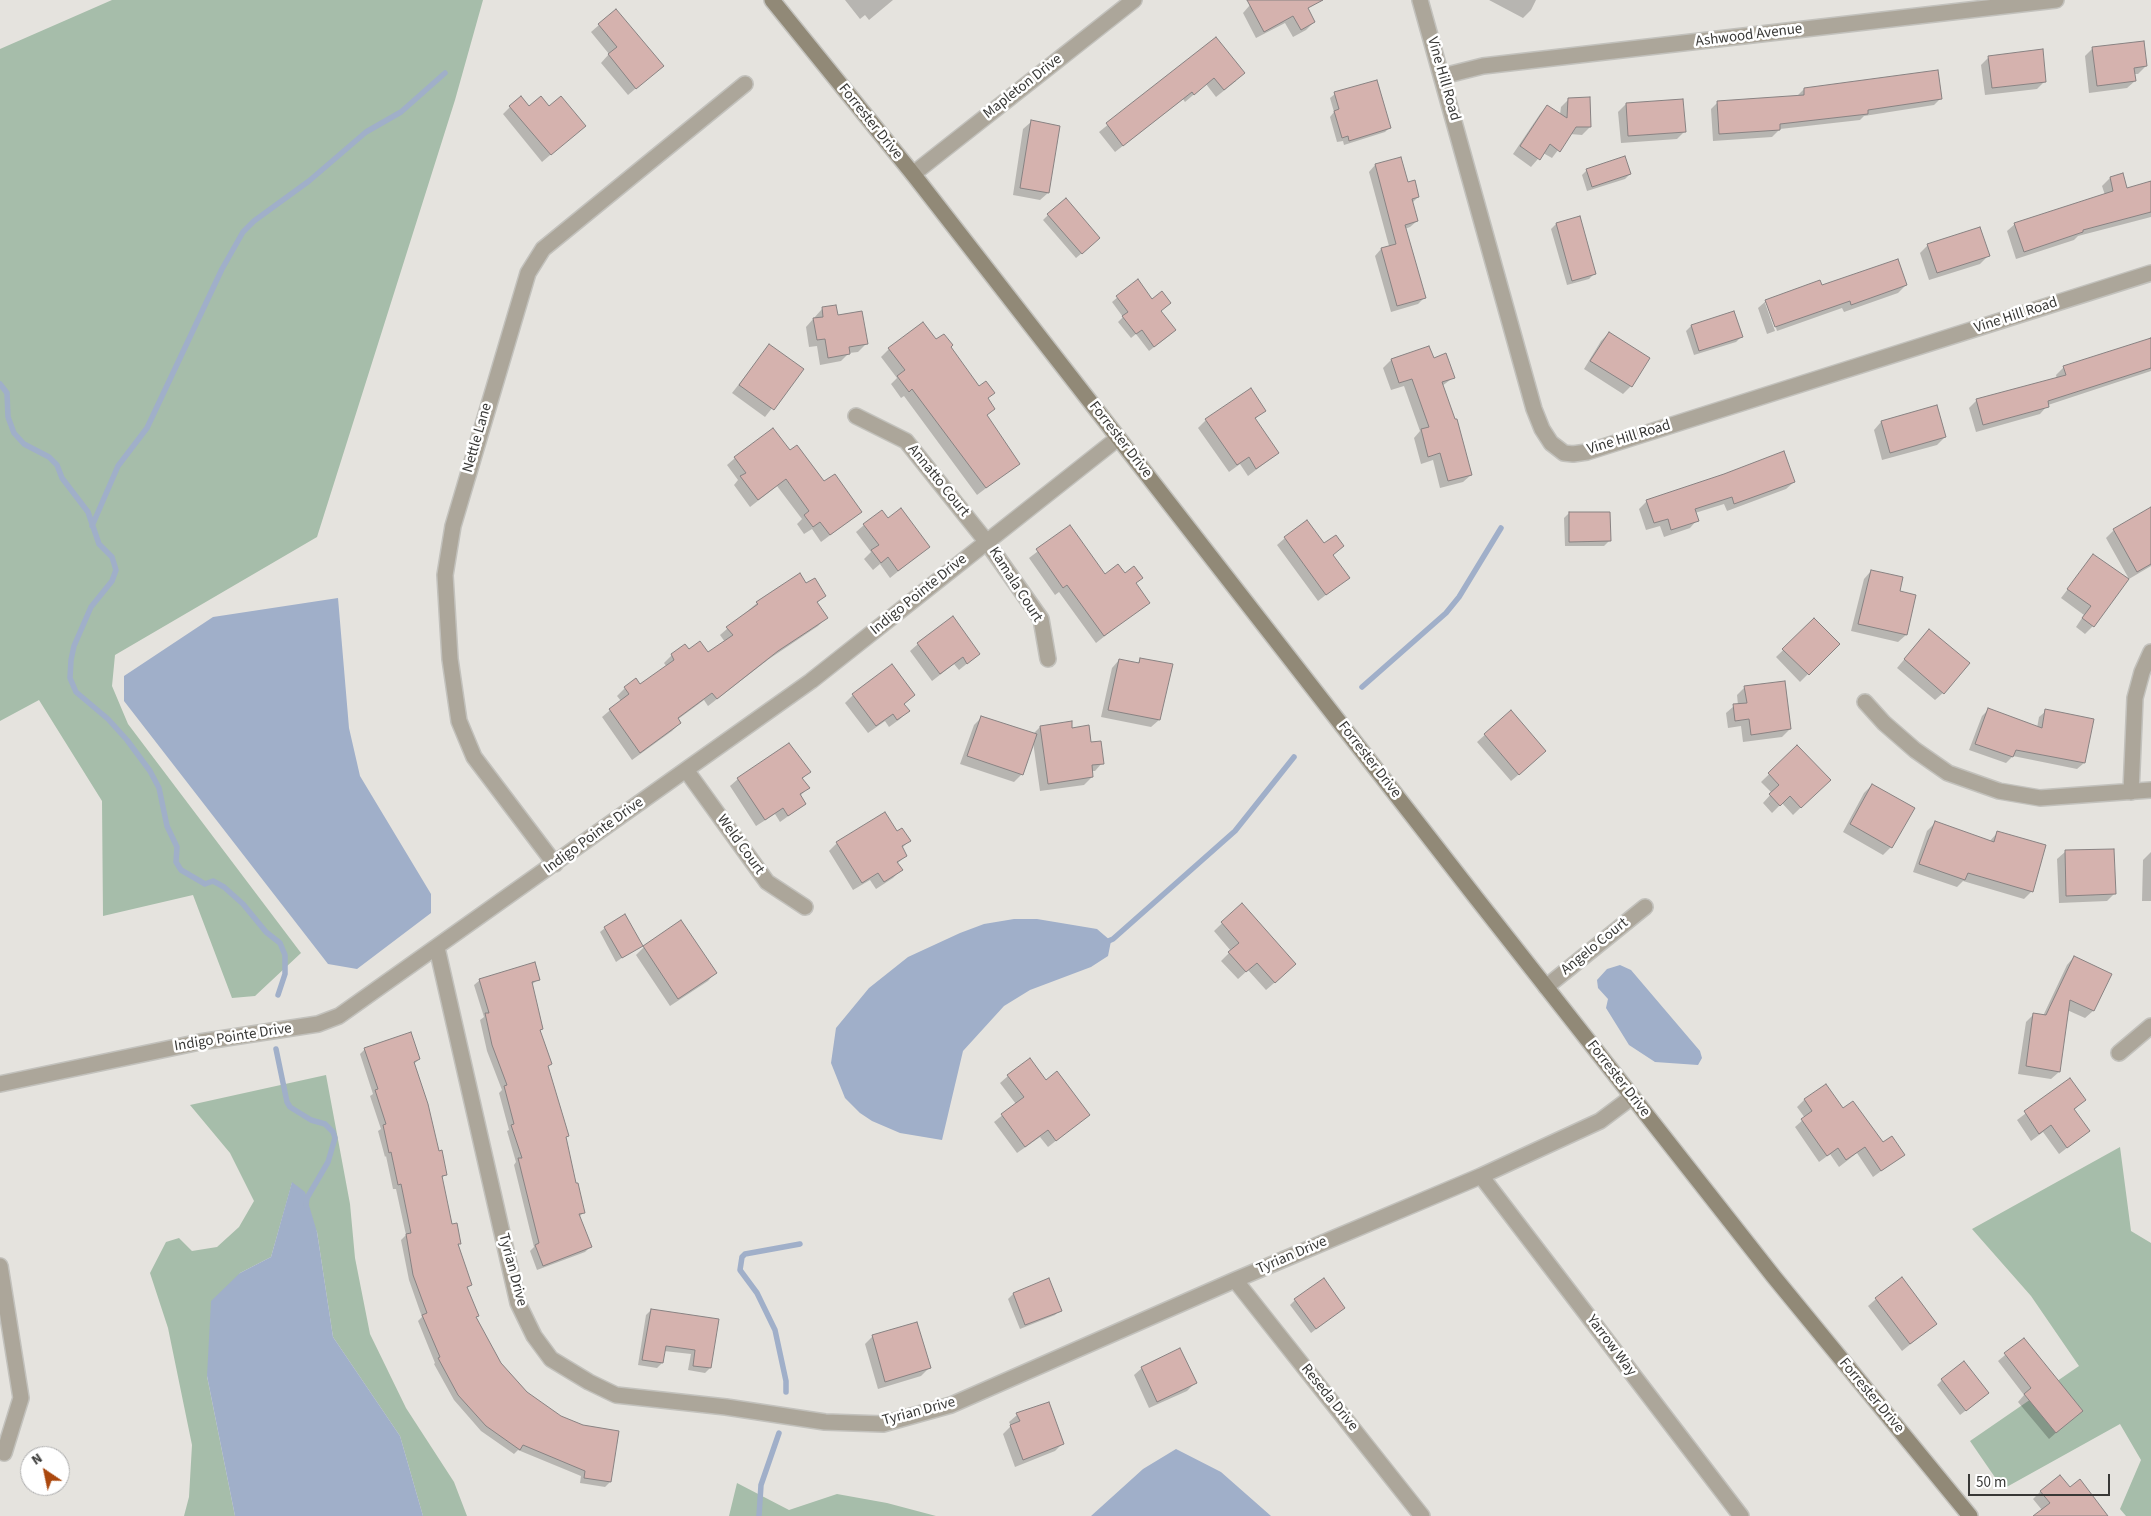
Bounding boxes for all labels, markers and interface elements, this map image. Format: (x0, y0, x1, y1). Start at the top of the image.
street label: Ashwood Avenue (1695, 21, 1803, 51)
street label: Vine Hill Road (1422, 35, 1464, 123)
street label: Mapleton Drive (980, 51, 1066, 123)
street label: Forrester Drive (834, 81, 906, 163)
street label: Vine Hill Road (1972, 294, 2060, 338)
street label: Forrester Drive (1085, 398, 1155, 482)
street label: Nettle Lane (459, 401, 497, 475)
street label: Vine Hill Road (1585, 417, 1673, 459)
street label: Annatto Court (903, 441, 973, 521)
street label: Kamala Court (984, 544, 1046, 626)
street label: Indigo Pointe Drive (867, 551, 971, 639)
street label: Forrester Drive (1334, 718, 1404, 802)
street label: Indigo Pointe Drive (541, 794, 647, 878)
street label: Weld Court (712, 812, 768, 878)
street label: Angelo Court (1558, 914, 1632, 980)
street label: Indigo Pointe Drive (173, 1020, 293, 1056)
street label: Forrester Drive (1583, 1037, 1653, 1121)
street label: Tyrian Drive (494, 1232, 530, 1308)
street label: Tyrian Drive (1254, 1233, 1330, 1279)
street label: Yarrow Way (1582, 1312, 1640, 1380)
street label: Forrester Drive (1835, 1355, 1907, 1437)
street label: Reseda Drive (1297, 1361, 1361, 1435)
street label: Tyrian Drive (881, 1394, 957, 1430)
north arrow (20, 1446, 70, 1496)
text: N (28, 1448, 47, 1470)
scale bar (1971, 1464, 2114, 1496)
text: 50 m (1976, 1472, 2006, 1493)

